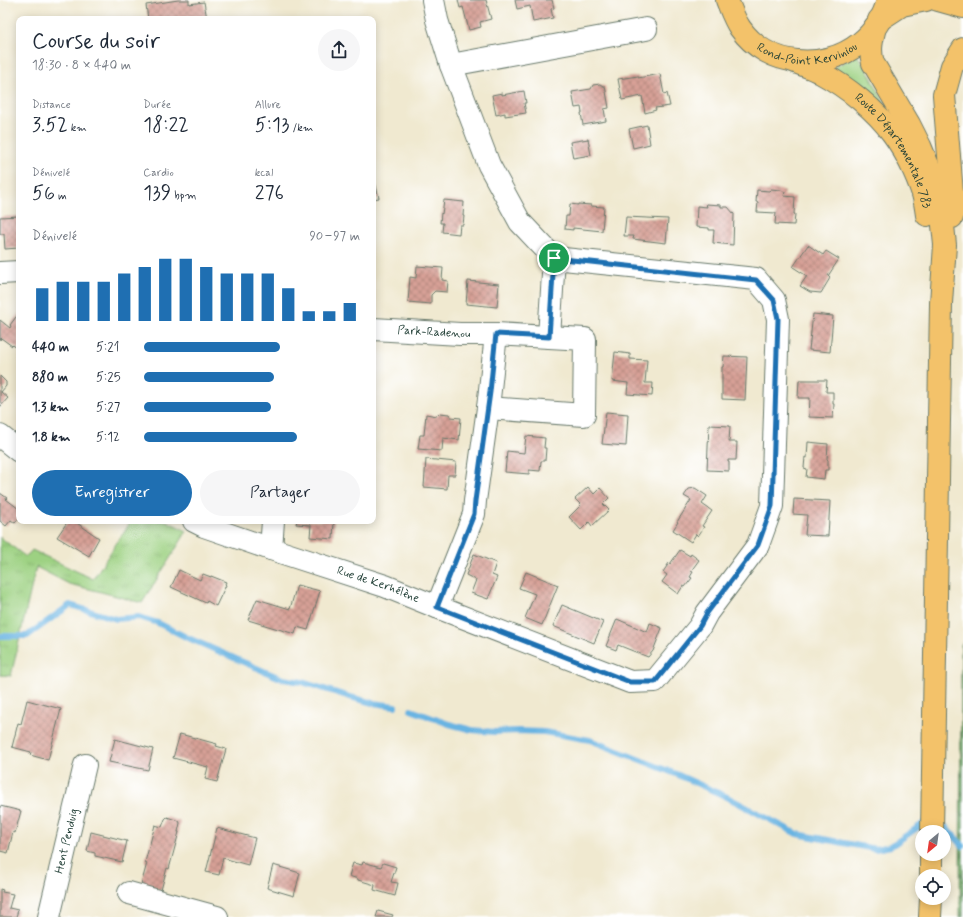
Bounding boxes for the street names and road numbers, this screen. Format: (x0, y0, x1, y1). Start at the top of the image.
street label: Rond-Point Kerviniou (755, 35, 859, 49)
street label: Route Départementale 783 (851, 90, 934, 210)
street label: Park-Radenou (397, 322, 471, 342)
street label: Rue de Kerhélène (335, 563, 422, 607)
street label: Hent Penduig (52, 807, 82, 875)

